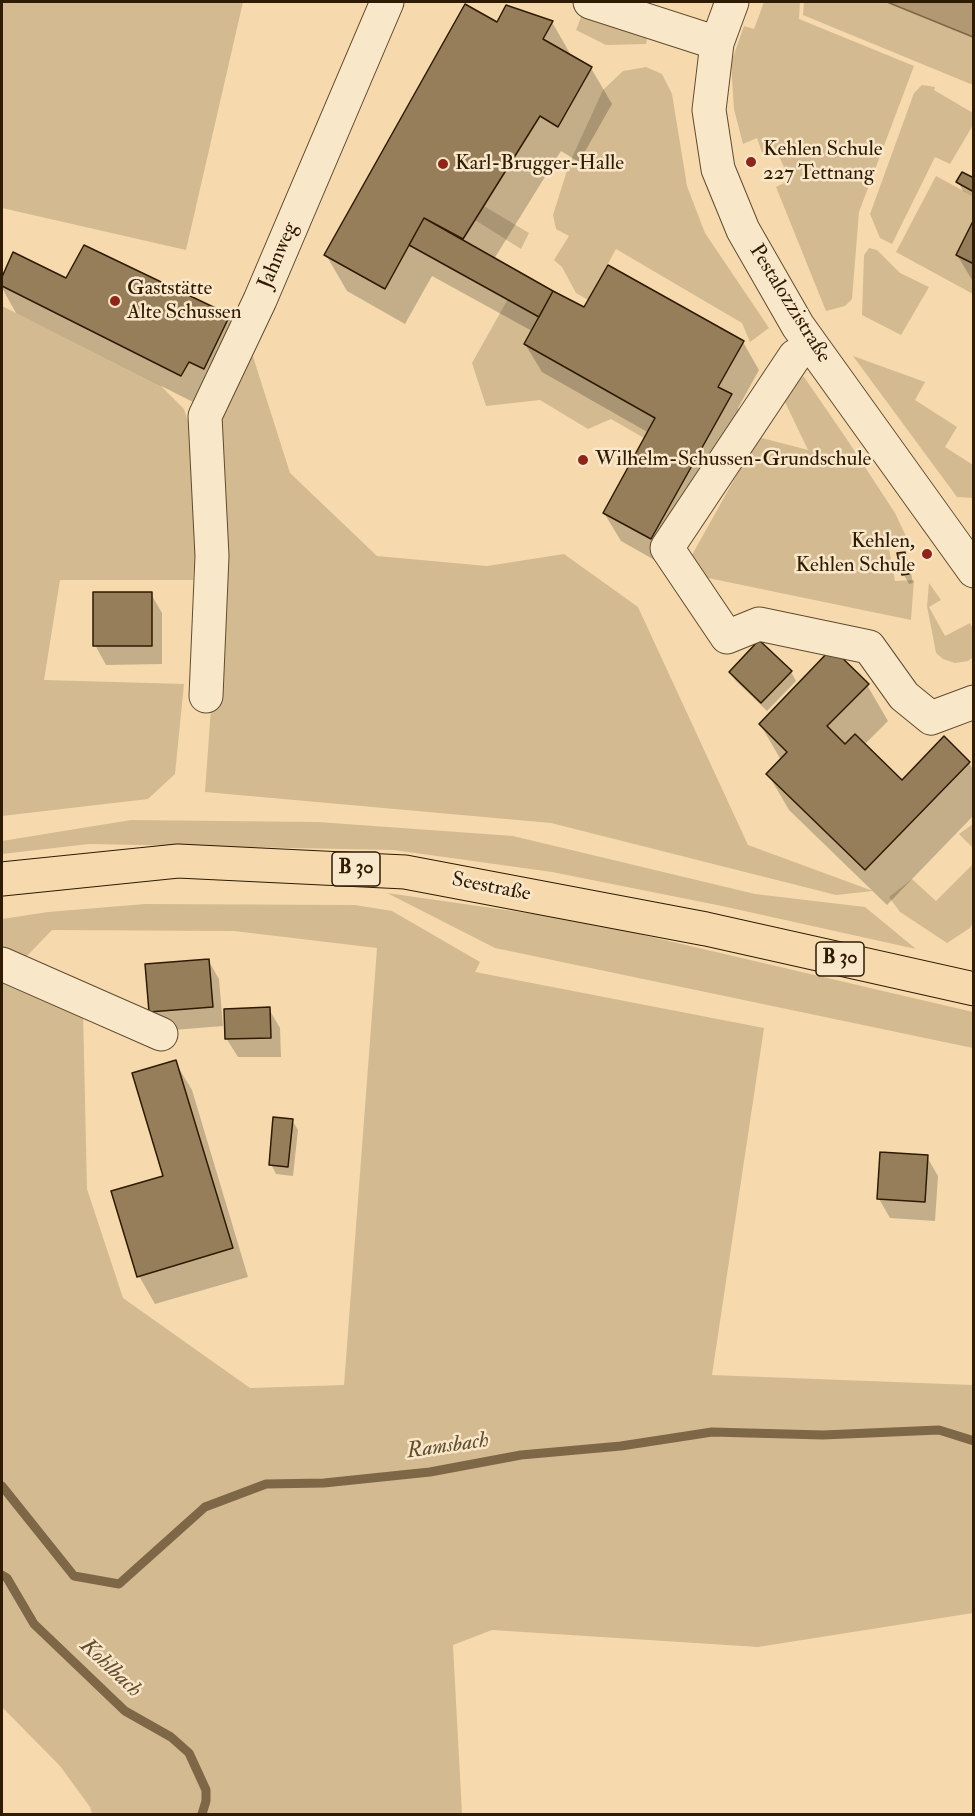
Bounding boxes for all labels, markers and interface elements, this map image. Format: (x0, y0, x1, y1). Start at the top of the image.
place label: Kehlen Schule 227 Tettnang (763, 137, 882, 187)
place label: Karl-Brugger-Halle (455, 151, 624, 177)
marker: Kehlen Schule 227 Tettnang (744, 155, 758, 169)
marker: Karl-Brugger-Halle (436, 157, 450, 171)
street label: Jahnweg (254, 219, 304, 293)
street label: Pestalozzistraße (743, 240, 835, 368)
place label: Gaststätte Alte Schussen (127, 276, 241, 326)
marker: Gaststätte Alte Schussen (108, 294, 122, 308)
place label: Wilhelm-Schussen-Grundschule (595, 447, 871, 473)
marker: Wilhelm-Schussen-Grundschule (576, 453, 590, 467)
place label: Kehlen, Kehlen Schule (796, 529, 915, 579)
marker: Kehlen, Kehlen Schule (920, 547, 934, 561)
road number: B 30 (332, 852, 380, 886)
street label: Seestraße (449, 868, 533, 908)
road number: B 30 (816, 942, 864, 976)
water label: Ramsbach (405, 1428, 491, 1466)
water label: Kohlbach (74, 1634, 146, 1704)

